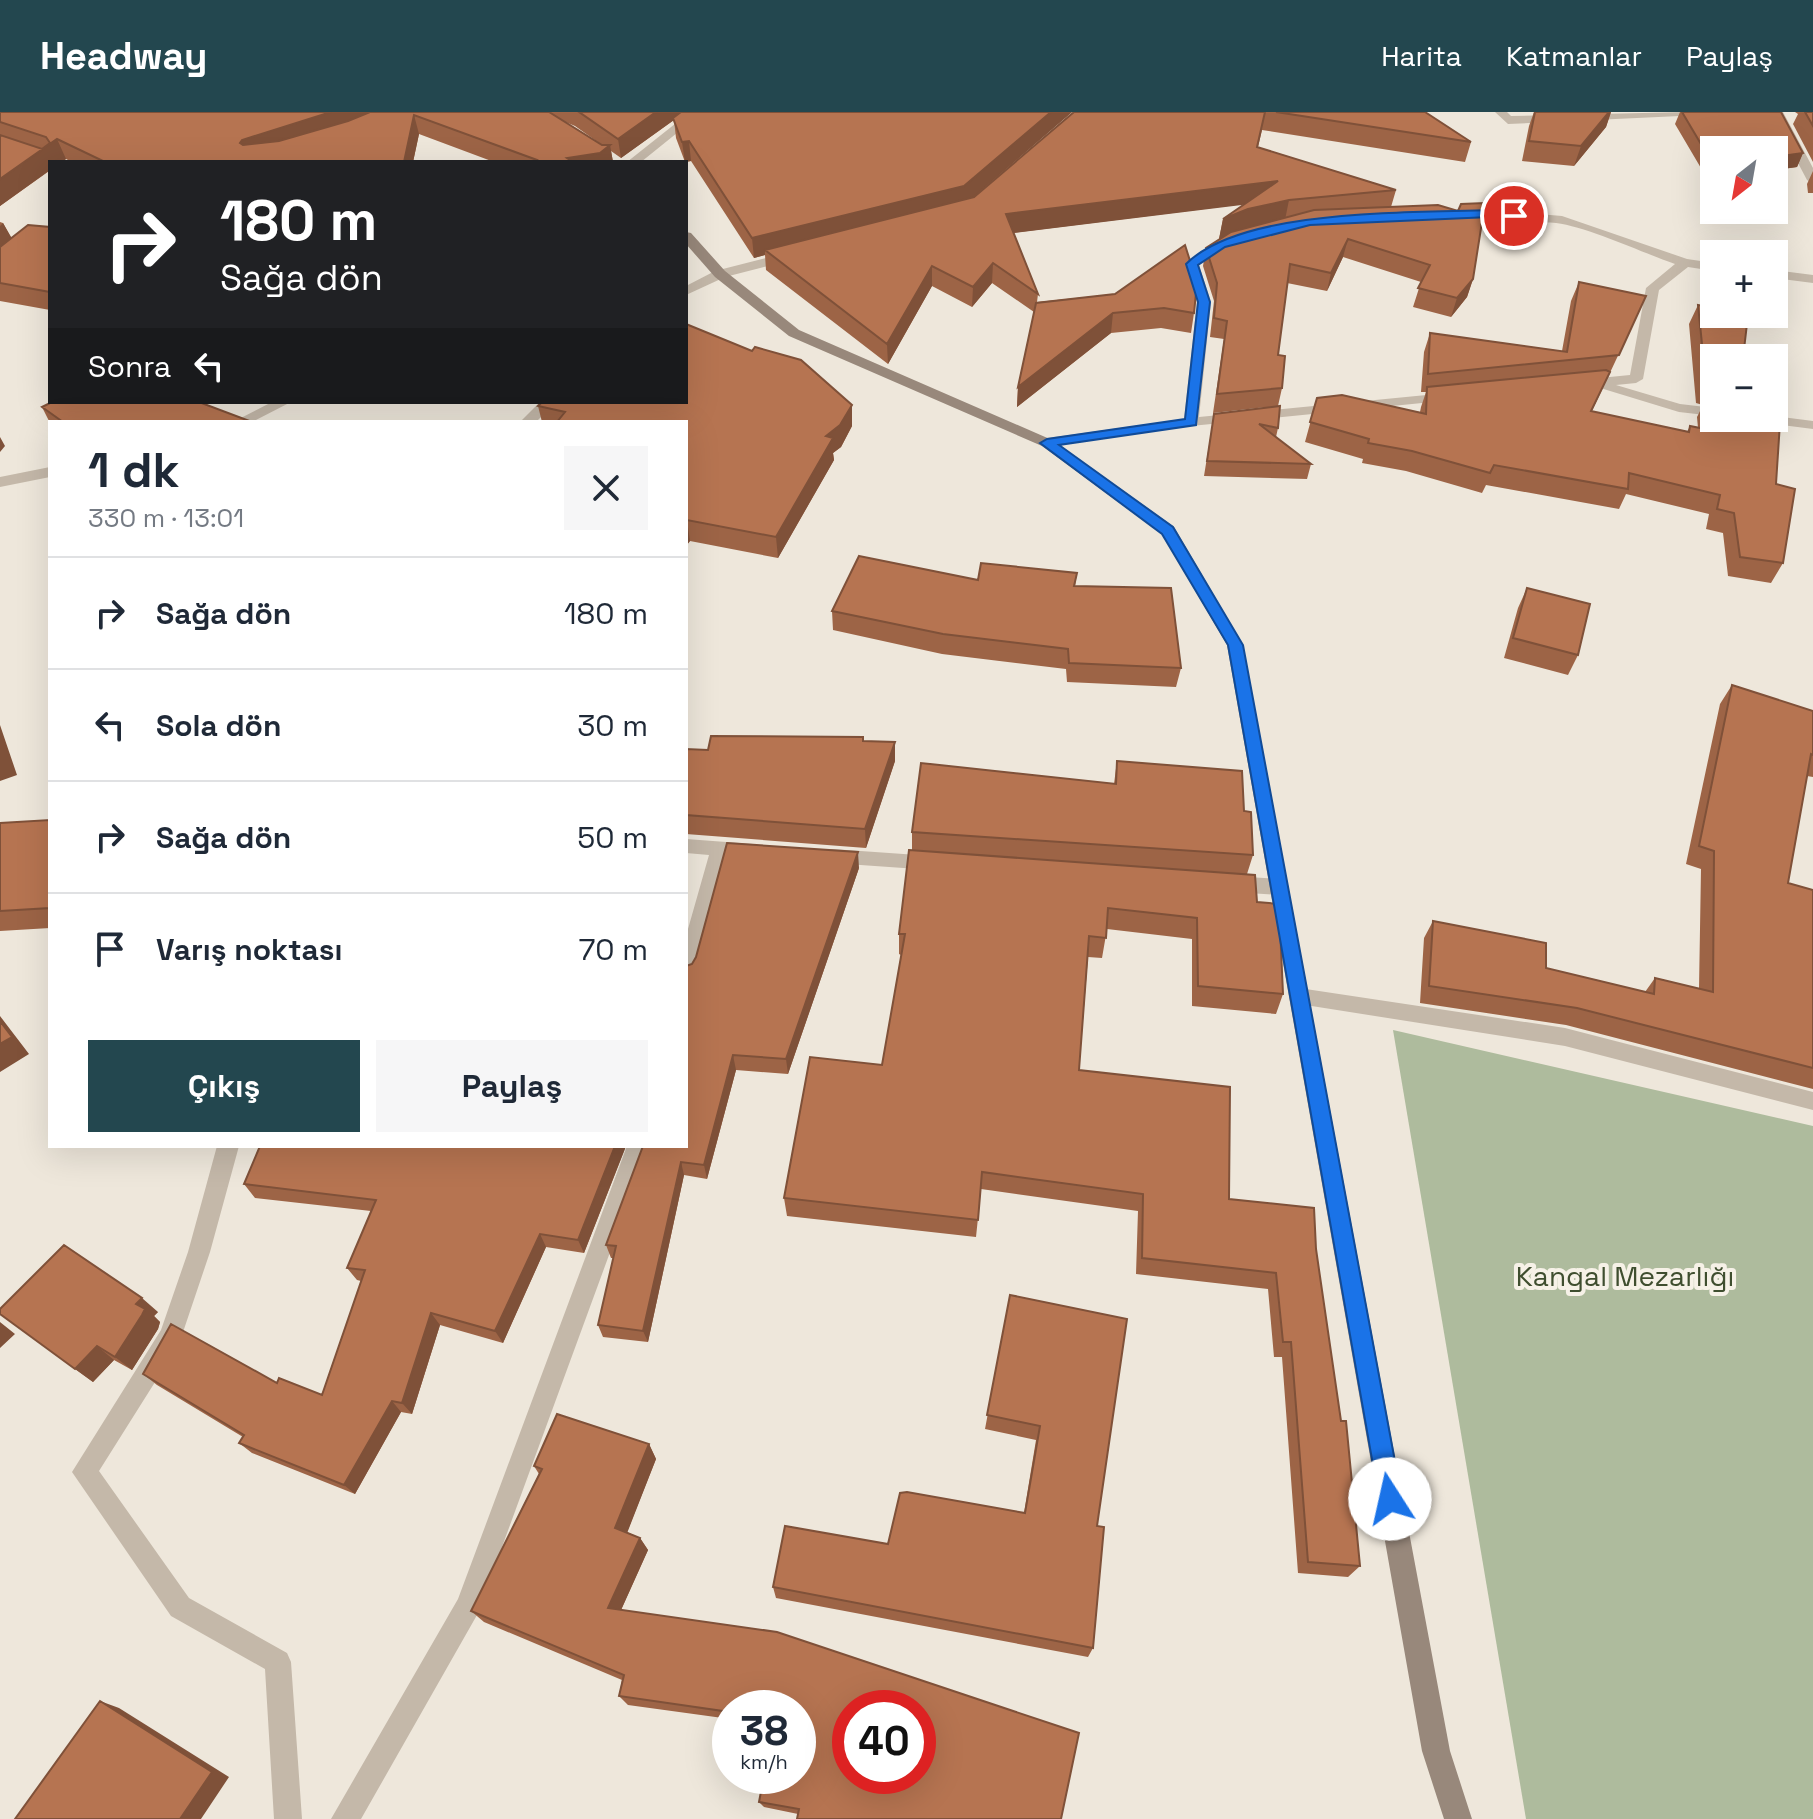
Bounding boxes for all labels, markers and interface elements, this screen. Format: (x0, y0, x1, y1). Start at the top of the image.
text: Headway (40, 32, 207, 80)
text: Harita (1381, 38, 1462, 74)
text: Katmanlar (1506, 38, 1642, 74)
text: Paylaş (1686, 38, 1773, 74)
north arrow (1700, 136, 1788, 224)
map controls (1700, 136, 1788, 432)
pin (1480, 182, 1548, 250)
text: 180 m (220, 185, 377, 256)
icon: right (88, 192, 192, 296)
icon: arrive (1492, 194, 1536, 238)
button: + (1700, 240, 1788, 328)
text: Sağa dön (220, 255, 383, 301)
icon: left (187, 344, 231, 388)
button: − (1700, 344, 1788, 432)
text: Sonra (88, 347, 171, 386)
text: 1 dk (88, 440, 180, 501)
button: close (564, 446, 648, 530)
text: 330 m · 13:01 (88, 501, 244, 535)
icon: right (88, 591, 132, 635)
text: Sağa dön (156, 594, 291, 633)
text: 180 m (564, 594, 648, 633)
icon: left (88, 703, 132, 747)
text: Sola dön (156, 706, 281, 745)
text: 30 m (577, 706, 648, 745)
icon: right (88, 815, 132, 859)
text: Sağa dön (156, 818, 291, 857)
text: 50 m (577, 818, 648, 857)
icon: arrive (88, 927, 132, 971)
text: Varış noktası (156, 930, 343, 969)
text: 70 m (579, 930, 648, 969)
button: Çıkış (88, 1040, 360, 1132)
button: Paylaş (376, 1040, 648, 1132)
park label: Kangal Mezarlığı (1516, 1258, 1734, 1294)
position arrow (1348, 1457, 1432, 1541)
speed limit sign: 40 (832, 1690, 936, 1794)
text: 38 (740, 1706, 788, 1757)
text: km/h (740, 1749, 788, 1775)

